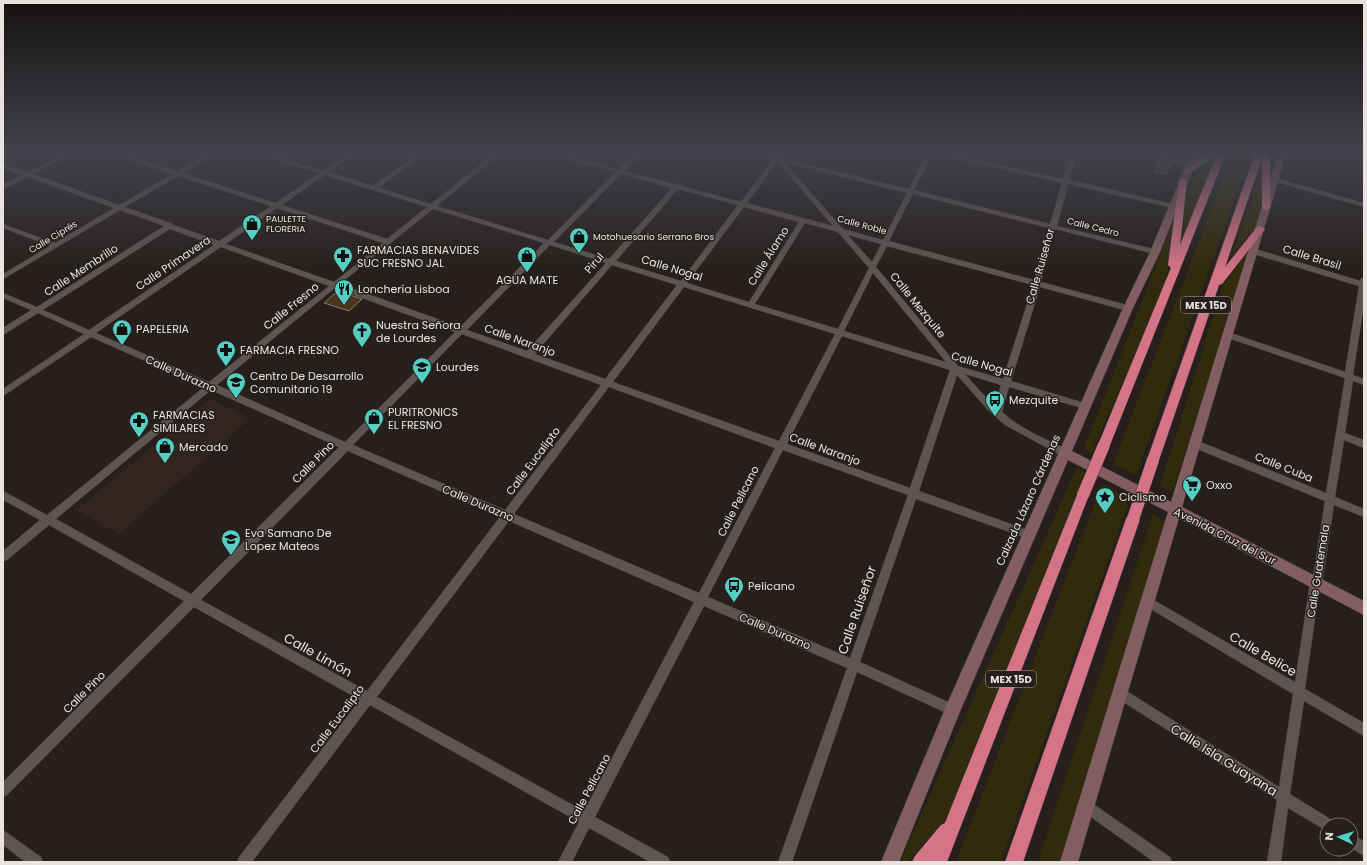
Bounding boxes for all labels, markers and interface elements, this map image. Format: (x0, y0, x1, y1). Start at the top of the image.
shop icon: PAULETTE FLORERIA (241, 213, 263, 241)
place label: PAULETTE FLORERIA (266, 213, 307, 235)
street label: Calle Roble (836, 213, 888, 237)
street label: Calle Cedro (1066, 215, 1120, 239)
street label: Calle Ciprés (27, 218, 80, 256)
street label: Calle Álamo (743, 223, 793, 289)
shop icon: Motohuesario Serrano Bros (568, 226, 590, 254)
street label: Calle Ruiseñor (1022, 226, 1058, 306)
place label: Motohuesario Serrano Bros (593, 231, 714, 243)
street label: Calle Primavera (132, 232, 214, 294)
street label: Calle Membrillo (41, 240, 121, 300)
street label: Calle Brasil (1281, 240, 1343, 274)
place label: FARMACIAS BENAVIDES SUC FRESNO JAL (357, 242, 479, 271)
pharmacy icon: FARMACIAS BENAVIDES SUC FRESNO JAL (332, 245, 354, 273)
shop icon: AGUA MATE (516, 245, 538, 273)
street label: Pirul (580, 249, 608, 277)
street label: Calle Nogal (639, 251, 705, 285)
street label: Calle Mezquite (886, 269, 950, 341)
place label: AGUA MATE (496, 272, 558, 288)
restaurant icon: Lonchería Lisboa (333, 278, 355, 306)
street label: Calle Fresno (260, 279, 322, 333)
place label: Lonchería Lisboa (358, 281, 450, 297)
road number: MEX 15D (1181, 297, 1231, 313)
place label: Nuestra Señora de Lourdes (376, 317, 461, 346)
shop icon: PAPELERIA (111, 318, 133, 346)
church icon: Nuestra Señora de Lourdes (351, 320, 373, 348)
street label: Calle Naranjo (482, 320, 558, 360)
place label: PAPELERIA (136, 321, 190, 337)
pharmacy icon: FARMACIA FRESNO (215, 339, 237, 367)
place label: FARMACIA FRESNO (240, 342, 339, 358)
street label: Calle Nogal (949, 348, 1015, 380)
street label: Calle Durazno (143, 351, 219, 397)
school or university icon: Lourdes (411, 356, 433, 384)
place label: Lourdes (436, 359, 479, 375)
place label: Centro De Desarrollo Comunitario 19 (250, 368, 363, 397)
school or university icon: Centro De Desarrollo Comunitario 19 (225, 371, 247, 399)
bus stop icon: Mezquite (984, 389, 1006, 417)
place label: Mezquite (1009, 392, 1058, 408)
place label: PURITRONICS EL FRESNO (388, 404, 458, 433)
place label: FARMACIAS SIMILARES (153, 407, 215, 436)
shop icon: PURITRONICS EL FRESNO (363, 407, 385, 435)
pharmacy icon: FARMACIAS SIMILARES (128, 410, 150, 438)
street label: Calle Eucalipto (502, 424, 564, 498)
street label: Calle Naranjo (787, 429, 863, 469)
street label: Calzada Lázaro Cárdenas (992, 432, 1064, 568)
shop icon: Mercado (154, 436, 176, 464)
street label: Calle Pino (288, 437, 338, 487)
place label: Mercado (179, 439, 228, 455)
street label: Calle Cuba (1252, 448, 1316, 486)
street label: Calle Pelícano (713, 463, 763, 539)
supermarket icon: Oxxo (1181, 474, 1203, 502)
place label: Oxxo (1206, 477, 1232, 493)
street label: Calle Durazno (440, 481, 516, 525)
place icon: Ciclismo (1094, 486, 1116, 514)
place label: Ciclismo (1119, 489, 1166, 505)
street label: Avenida Cruz del Sur (1171, 503, 1279, 569)
street label: Calle Guatemala (1303, 523, 1333, 619)
place label: Eva Samano De Lopez Mateos (245, 525, 332, 554)
school or university icon: Eva Samano De Lopez Mateos (220, 528, 242, 556)
street label: Calle Ruiseñor (833, 563, 881, 657)
bus stop icon: Pelicano (723, 575, 745, 603)
place label: Pelicano (748, 578, 795, 594)
street label: Calle Durazno (737, 609, 813, 653)
street label: Calle Belice (1226, 627, 1300, 681)
street label: Calle Limón (280, 628, 356, 682)
street label: Calle Pino (59, 667, 109, 717)
road number: MEX 15D (986, 671, 1036, 687)
street label: Calle Eucalipto (306, 682, 368, 756)
street label: Calle Isla Guayana (1167, 719, 1281, 801)
street label: Calle Pelícano (564, 751, 614, 827)
north arrow (1319, 817, 1359, 857)
text: N (1321, 832, 1337, 841)

